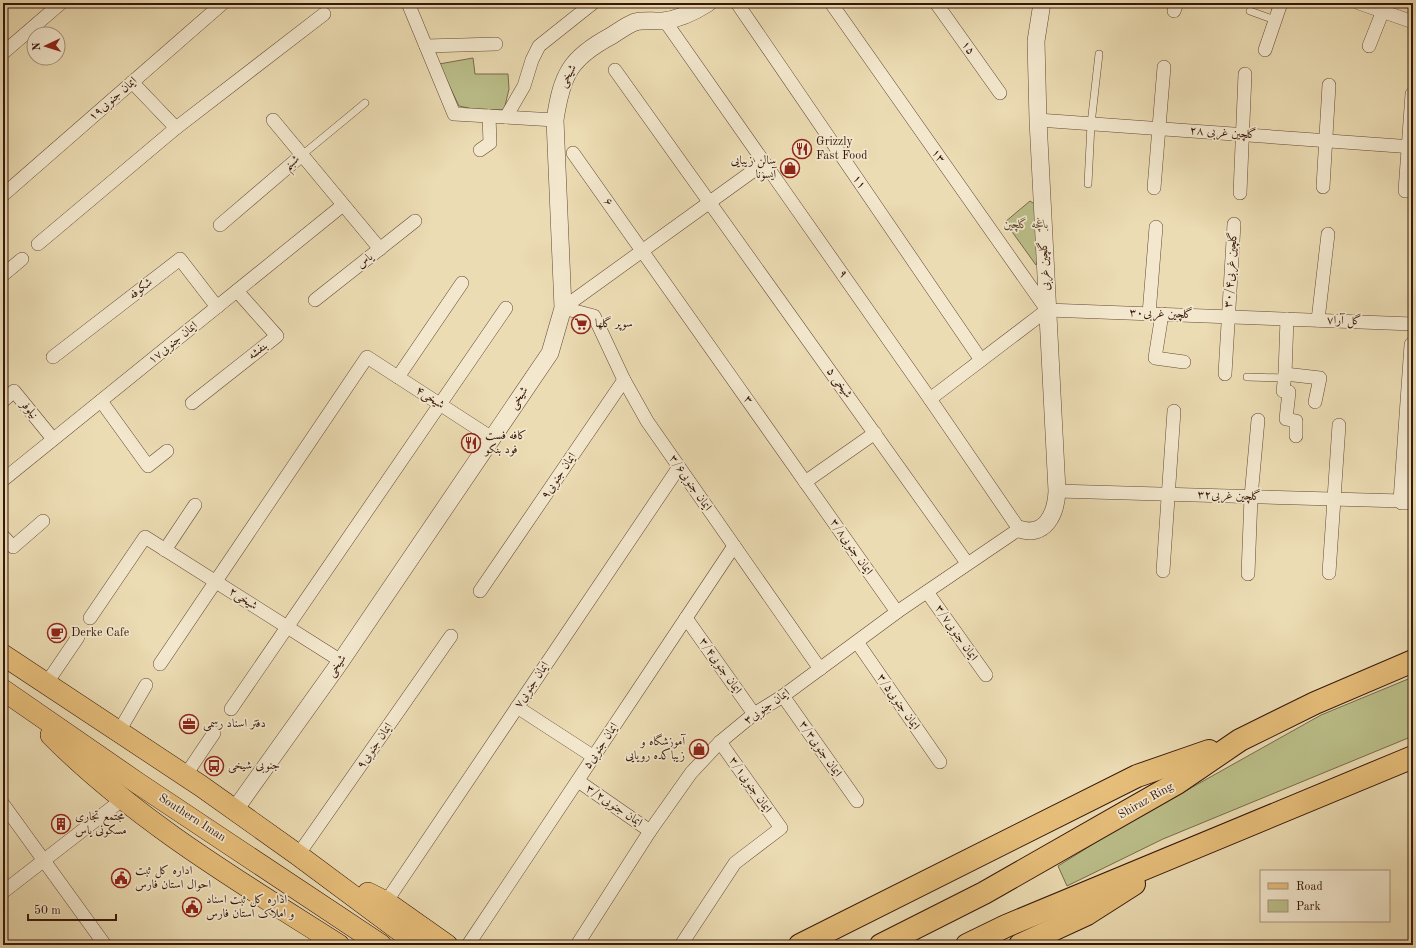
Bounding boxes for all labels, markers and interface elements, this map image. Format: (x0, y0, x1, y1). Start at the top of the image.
north arrow (26, 26, 66, 66)
street label: ۱۵ (959, 39, 977, 57)
text: N (32, 41, 43, 51)
street label: شیخی (557, 62, 581, 90)
street label: ایمان جنوبی۱۹ (87, 75, 141, 125)
street label: گلچین غربی ۲۸ (1189, 122, 1257, 143)
place label: Grizzly Fast Food (816, 136, 867, 162)
restaurant icon: Grizzly Fast Food (791, 138, 813, 160)
street label: ۱۳ (929, 147, 947, 165)
street label: شبنم (282, 153, 306, 177)
place label: سالن زیبایی آیسونا (731, 155, 777, 182)
shop icon: سالن زیبایی آیسونا (779, 157, 801, 179)
street label: ۱۱ (850, 173, 868, 191)
street label: ۶ (601, 196, 615, 208)
park label: باغچه گلچین (1003, 216, 1049, 232)
street label: گلچین غربی۳۰/۴ (1219, 231, 1242, 308)
street label: گلچین غربی (1035, 241, 1054, 291)
street label: یاس (355, 251, 377, 272)
street label: ۹ (836, 268, 850, 280)
street label: شکوفه (126, 275, 156, 303)
street label: گلچین غربی۳۰ (1129, 304, 1193, 323)
street label: گل آرا۷ (1326, 311, 1362, 330)
supermarket icon: سوپر گلها (570, 313, 592, 335)
place label: سوپر گلها (595, 315, 633, 331)
street label: ایمان جنوبی۱۷ (146, 319, 202, 368)
street label: بنفشه (246, 340, 270, 362)
street label: شیخی ۵ (822, 366, 854, 402)
street label: شیخی۴ (413, 384, 446, 413)
street label: شیخی (507, 385, 532, 412)
street label: ۳ (741, 394, 755, 406)
street label: نیلوفر (16, 397, 40, 422)
place label: کافه فست فود بنکو (484, 429, 527, 457)
restaurant icon: کافه فست فود بنکو (460, 432, 482, 454)
street label: ایمان جنوبی۹ (539, 451, 581, 502)
street label: ایمان جنوبی۳/۶ (665, 453, 714, 515)
street label: گلچین غربی۳۲ (1197, 486, 1261, 505)
street label: ایمان جنوبی۳/۸ (826, 517, 875, 579)
street label: شیخی۲ (226, 585, 259, 614)
street label: ایمان جنوبی۳/۷ (931, 603, 980, 665)
cafe icon: Derke Cafe (46, 622, 68, 644)
place label: Derke Cafe (71, 627, 130, 639)
street label: ایمان جنوبی۳/۴ (695, 636, 744, 698)
street label: شیخی (325, 653, 351, 680)
street label: ایمان جنوبی۷ (512, 660, 554, 711)
street label: ایمان جنوبی۳/۵ (873, 672, 922, 734)
street label: ایمان جنوبی۳ (742, 687, 793, 729)
office icon: دفتر اسناد رسمی (178, 713, 200, 735)
place label: دفتر اسناد رسمی (203, 718, 266, 732)
street label: ایمان جنوبی۳/۳ (795, 719, 844, 781)
street label: ایمان جنوبی۹ (355, 721, 397, 772)
street label: ایمان جنوبی۵ (581, 721, 623, 772)
place label: آموزشگاه و زیباکده رویایی (625, 733, 686, 763)
shop icon: آموزشگاه و زیباکده رویایی (688, 738, 710, 760)
bus stop icon: جنوبی شیخی (203, 755, 225, 777)
street label: ایمان جنوبی۳/۱ (725, 755, 774, 817)
place label: جنوبی شیخی (228, 760, 280, 774)
street label: Shiraz Ring (1116, 780, 1176, 822)
street label: ایمان جنوبی۳/۲ (583, 783, 645, 831)
street label: Southern Iman (156, 792, 228, 844)
place label: مجتمع تجاری مسکونی یاس (75, 810, 127, 838)
building icon: مجتمع تجاری مسکونی یاس (50, 813, 72, 835)
place label: اداره کل ثبت احوال استان فارس (135, 864, 212, 892)
public building icon: اداره کل ثبت احوال استان فارس (110, 867, 132, 889)
legend (1260, 870, 1390, 922)
text: Road (1296, 881, 1323, 893)
place label: اداره کل ثبت اسناد و املاک استان فارس (206, 893, 295, 921)
scale bar (28, 896, 116, 922)
public building icon: اداره کل ثبت اسناد و املاک استان فارس (181, 896, 203, 918)
text: Park (1296, 901, 1321, 913)
text: 50 m (34, 904, 61, 917)

